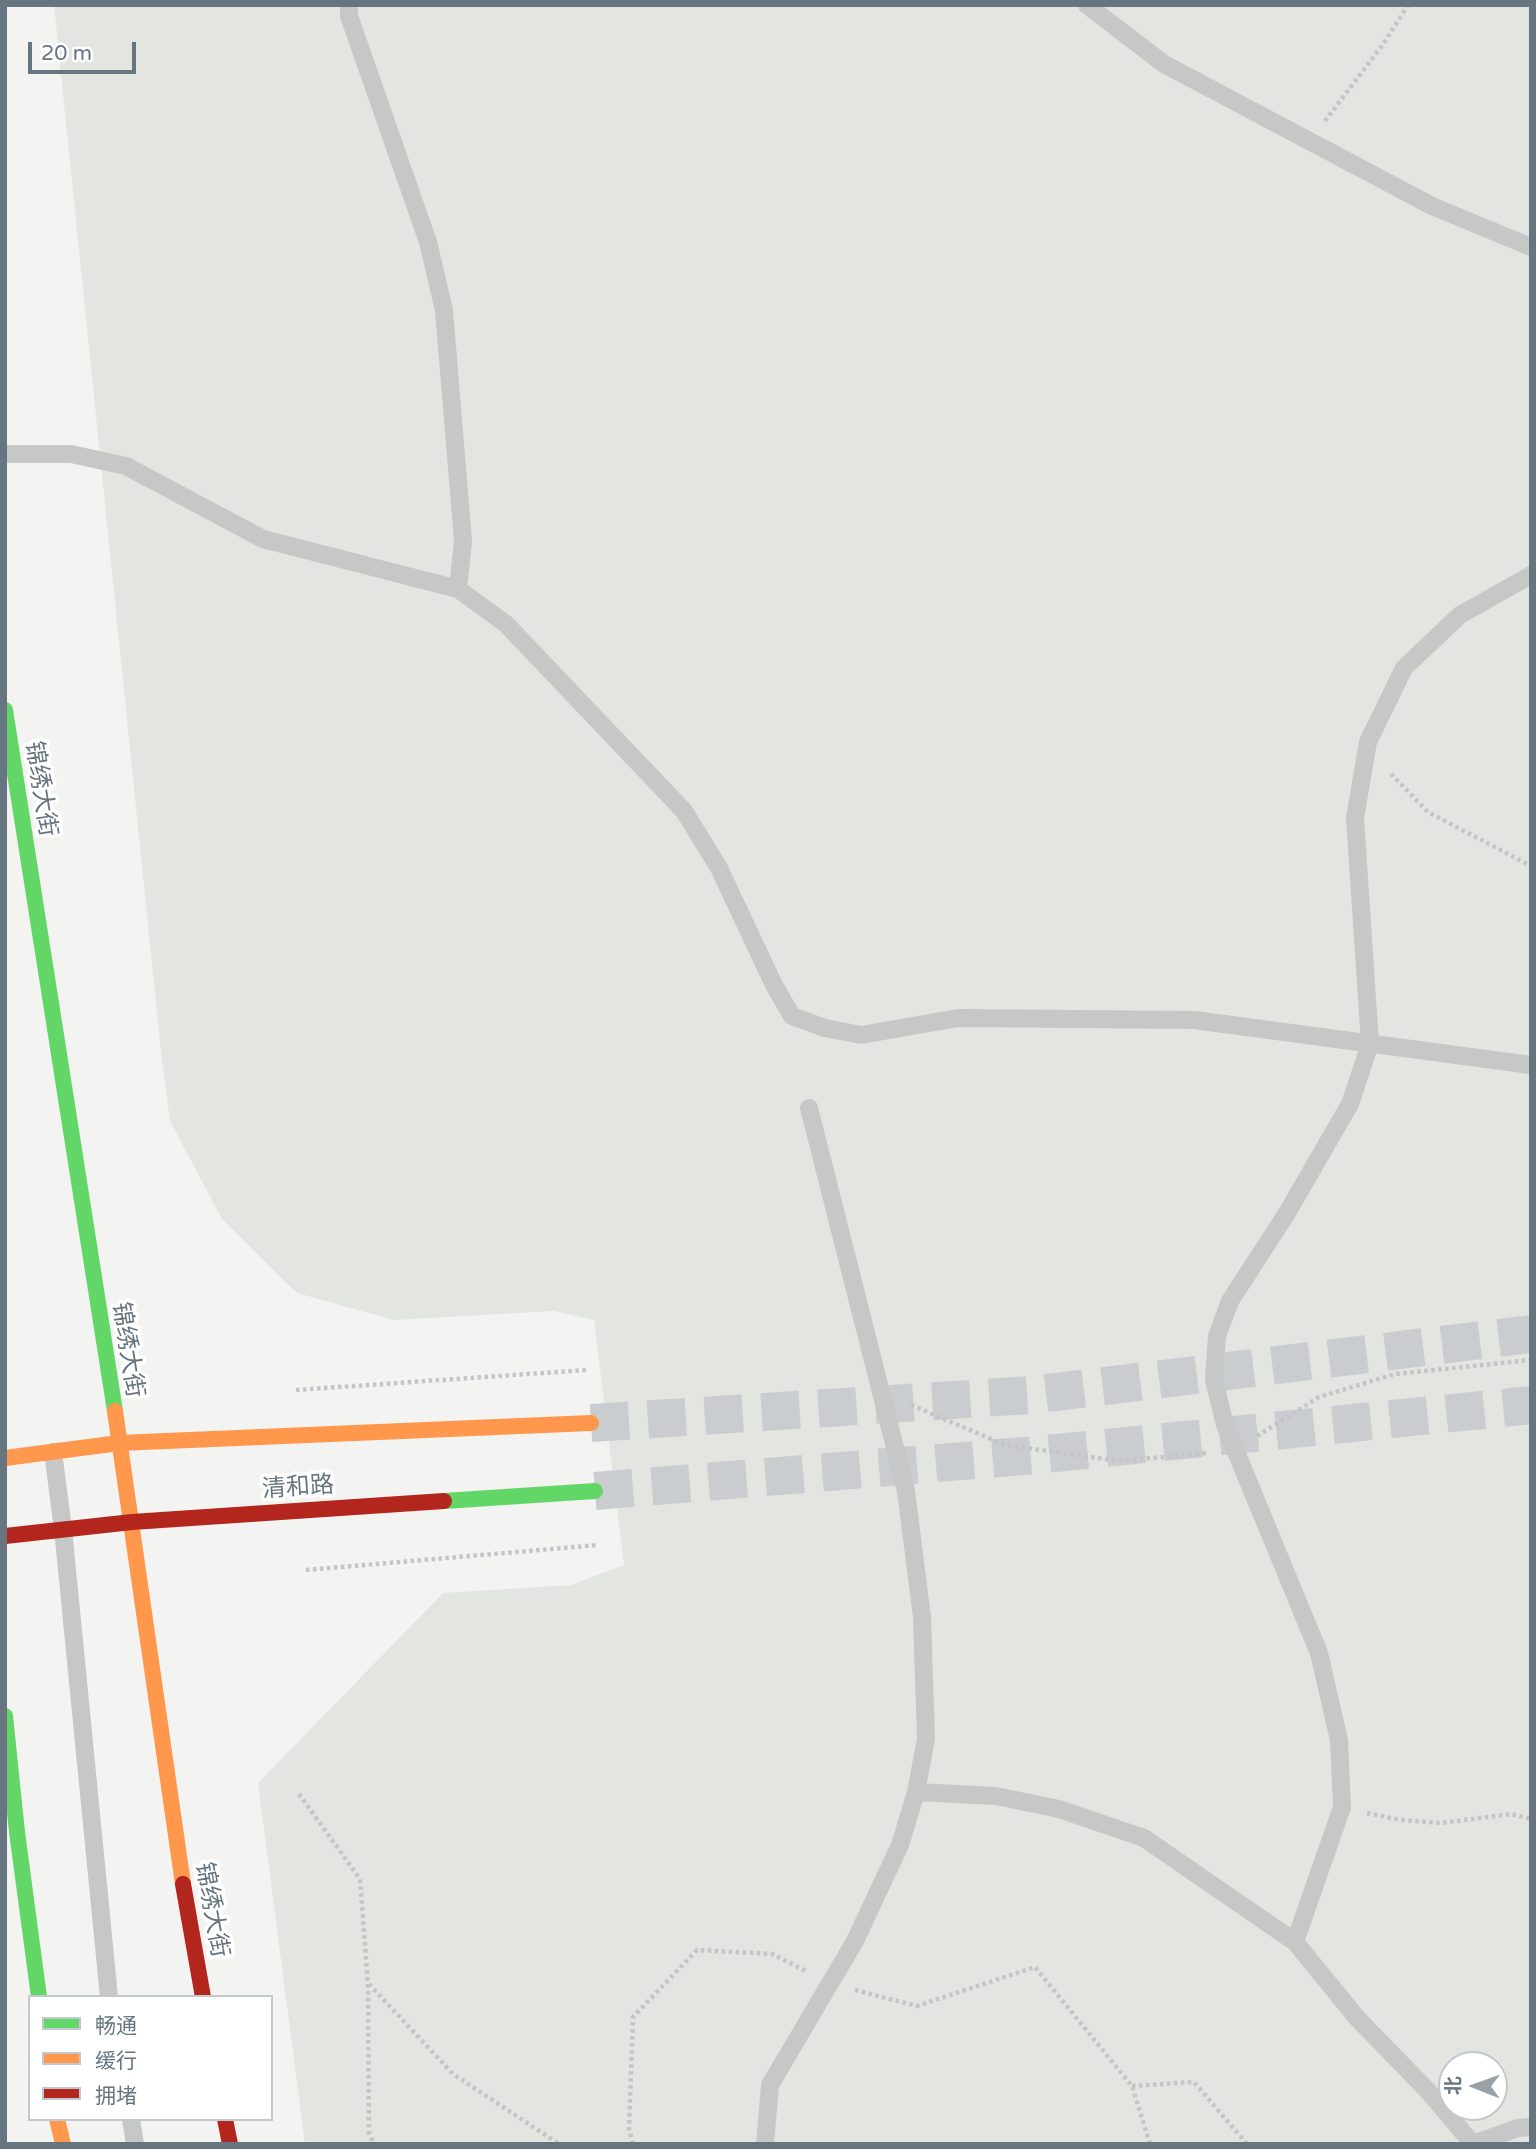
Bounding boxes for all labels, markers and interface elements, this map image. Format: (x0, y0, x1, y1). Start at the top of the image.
scale bar (32, 28, 140, 72)
text: 20 m (41, 41, 92, 66)
street label: 锦绣大街 (18, 739, 62, 839)
street label: 锦绣大街 (105, 1300, 149, 1400)
street label: 清和路 (261, 1471, 335, 1505)
street label: 锦绣大街 (188, 1860, 234, 1960)
legend (28, 1995, 273, 2121)
text: 畅通 (95, 2014, 137, 2039)
text: 缓行 (95, 2049, 137, 2074)
north arrow (1438, 2051, 1508, 2121)
text: 北 (1443, 2076, 1465, 2095)
text: 拥堵 (95, 2084, 137, 2109)

